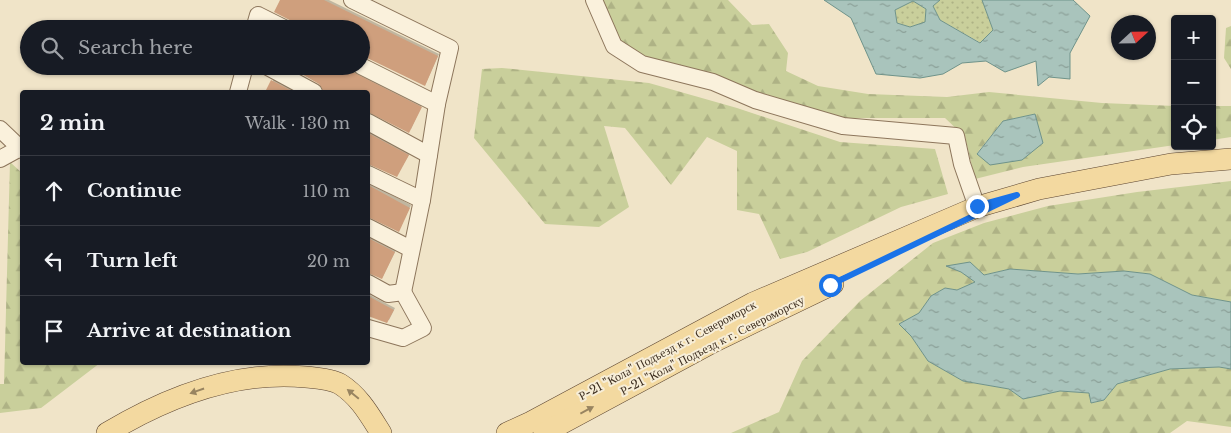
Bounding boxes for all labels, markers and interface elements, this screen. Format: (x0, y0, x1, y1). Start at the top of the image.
north arrow (1111, 15, 1156, 60)
map controls (1171, 15, 1216, 150)
button: + (1171, 15, 1216, 60)
search box (20, 20, 370, 75)
icon: search (38, 34, 66, 62)
text: Search here (78, 36, 193, 59)
button: − (1171, 60, 1216, 105)
button: locate (1171, 105, 1216, 150)
text: 2 min (40, 110, 105, 136)
text: Walk · 130 m (245, 113, 350, 133)
icon: ahead (40, 177, 68, 205)
text: Continue (87, 179, 182, 202)
text: 110 m (303, 181, 350, 201)
route end (966, 195, 989, 218)
icon: left (40, 247, 68, 275)
text: Turn left (87, 249, 178, 272)
text: 20 m (307, 251, 350, 271)
route start (819, 274, 842, 297)
street label: Р-21 "Кола" Подъезд к г. Североморску (617, 292, 807, 398)
street label: Р-21 "Кола" Подъезд к г. Североморск (576, 297, 758, 403)
icon: arrive (40, 317, 68, 345)
text: Arrive at destination (87, 319, 291, 342)
one-way arrow (189, 388, 204, 395)
one-way arrow (346, 389, 359, 400)
one-way arrow (580, 406, 595, 414)

